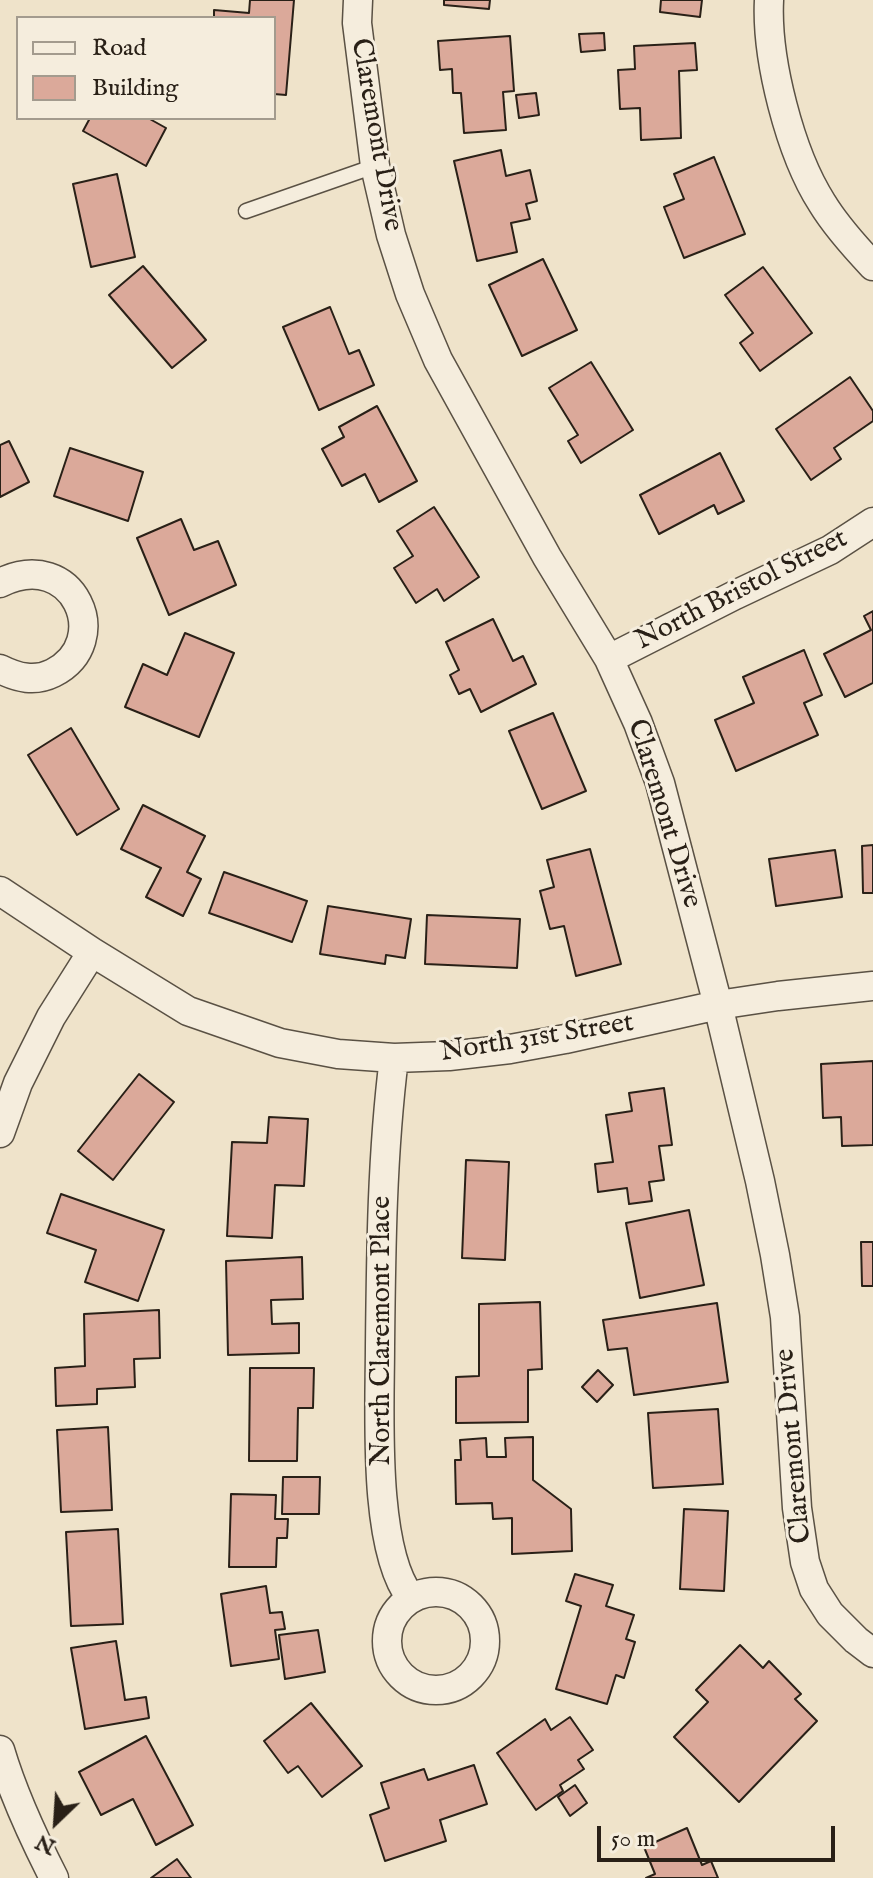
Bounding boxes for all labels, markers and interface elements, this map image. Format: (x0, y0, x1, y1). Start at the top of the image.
legend (16, 16, 276, 120)
text: Road (92, 33, 146, 64)
street label: Claremont Drive (342, 36, 408, 234)
text: Building (92, 73, 178, 104)
street label: North Bristol Street (630, 523, 854, 659)
street label: Claremont Drive (618, 716, 708, 912)
street label: North 31st Street (438, 1007, 636, 1071)
street label: North Claremont Place (366, 1196, 400, 1466)
street label: Claremont Drive (770, 1347, 820, 1545)
north arrow (16, 1782, 96, 1862)
scale bar (601, 1810, 839, 1860)
text: 50 m (611, 1824, 655, 1855)
text: N (31, 1827, 60, 1860)

